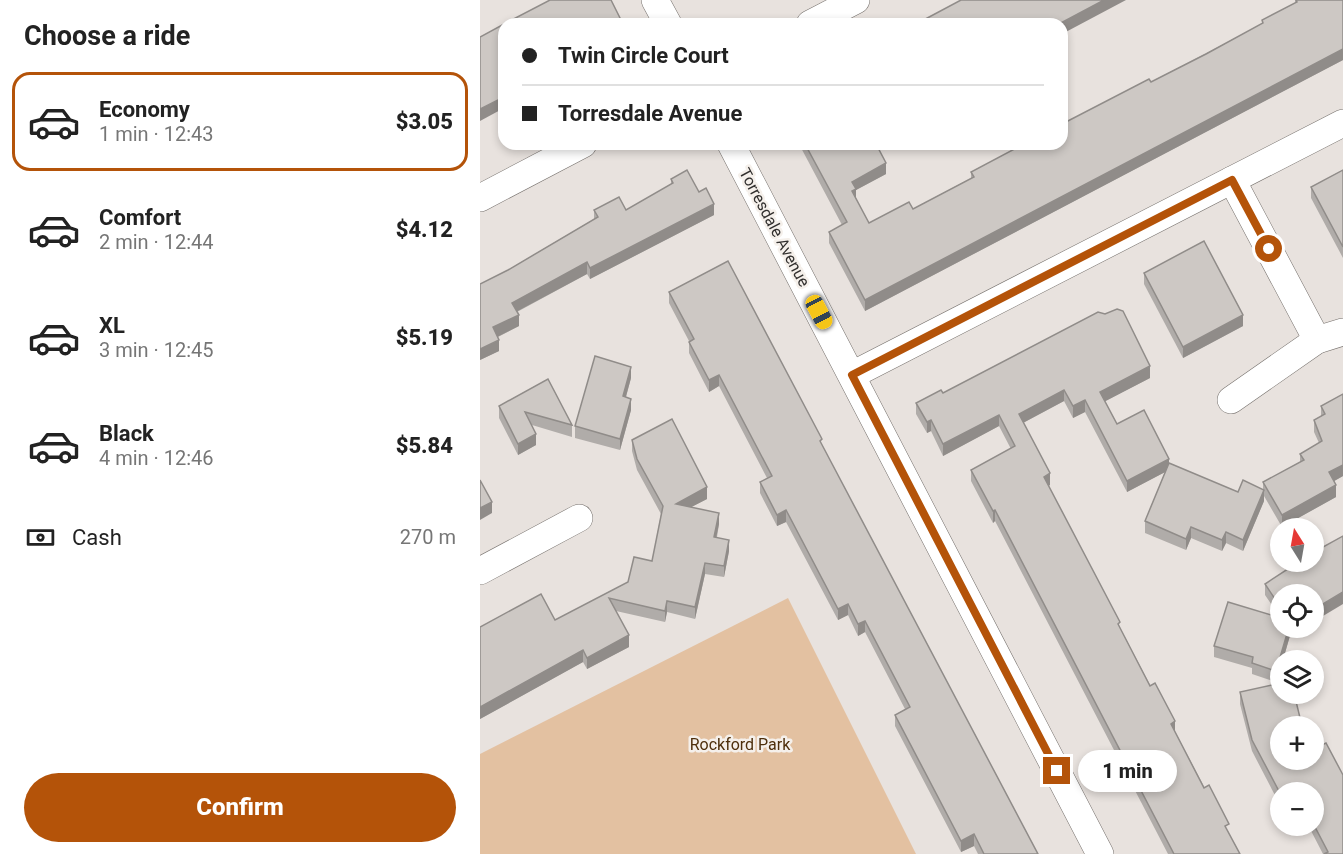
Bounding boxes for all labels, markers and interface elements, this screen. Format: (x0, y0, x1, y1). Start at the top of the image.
text: Choose a ride (24, 20, 190, 52)
text: Twin Circle Court (558, 43, 729, 68)
icon: car (27, 95, 81, 149)
text: Economy (99, 97, 190, 122)
text: Torresdale Avenue (558, 101, 742, 126)
text: $3.05 (396, 109, 453, 134)
text: 1 min · 12:43 (99, 122, 214, 146)
street label: Torresdale Avenue (735, 165, 814, 290)
icon: car (27, 203, 81, 257)
text: Comfort (99, 205, 181, 230)
text: $4.12 (396, 217, 453, 242)
text: 2 min · 12:44 (99, 230, 214, 254)
route start (1255, 235, 1282, 262)
car (803, 292, 835, 332)
icon: car (27, 311, 81, 365)
text: XL (99, 313, 125, 338)
text: $5.19 (396, 325, 453, 350)
text: 3 min · 12:45 (99, 338, 214, 362)
icon: car (27, 419, 81, 473)
text: Black (99, 421, 154, 446)
text: $5.84 (396, 433, 453, 458)
text: 4 min · 12:46 (99, 446, 214, 470)
north arrow (1270, 518, 1324, 572)
map controls (1270, 518, 1324, 836)
icon: cash (24, 521, 57, 554)
text: Cash (72, 525, 122, 550)
text: 270 m (400, 525, 456, 549)
button: locate (1270, 584, 1324, 638)
button: layers (1270, 650, 1324, 704)
button: + (1270, 716, 1324, 770)
park label: Rockford Park (690, 735, 791, 754)
callout: 1 min (1078, 750, 1177, 792)
route end (1043, 757, 1070, 784)
text: 1 min (1102, 759, 1153, 783)
button: Confirm (24, 773, 456, 842)
button: − (1270, 782, 1324, 836)

